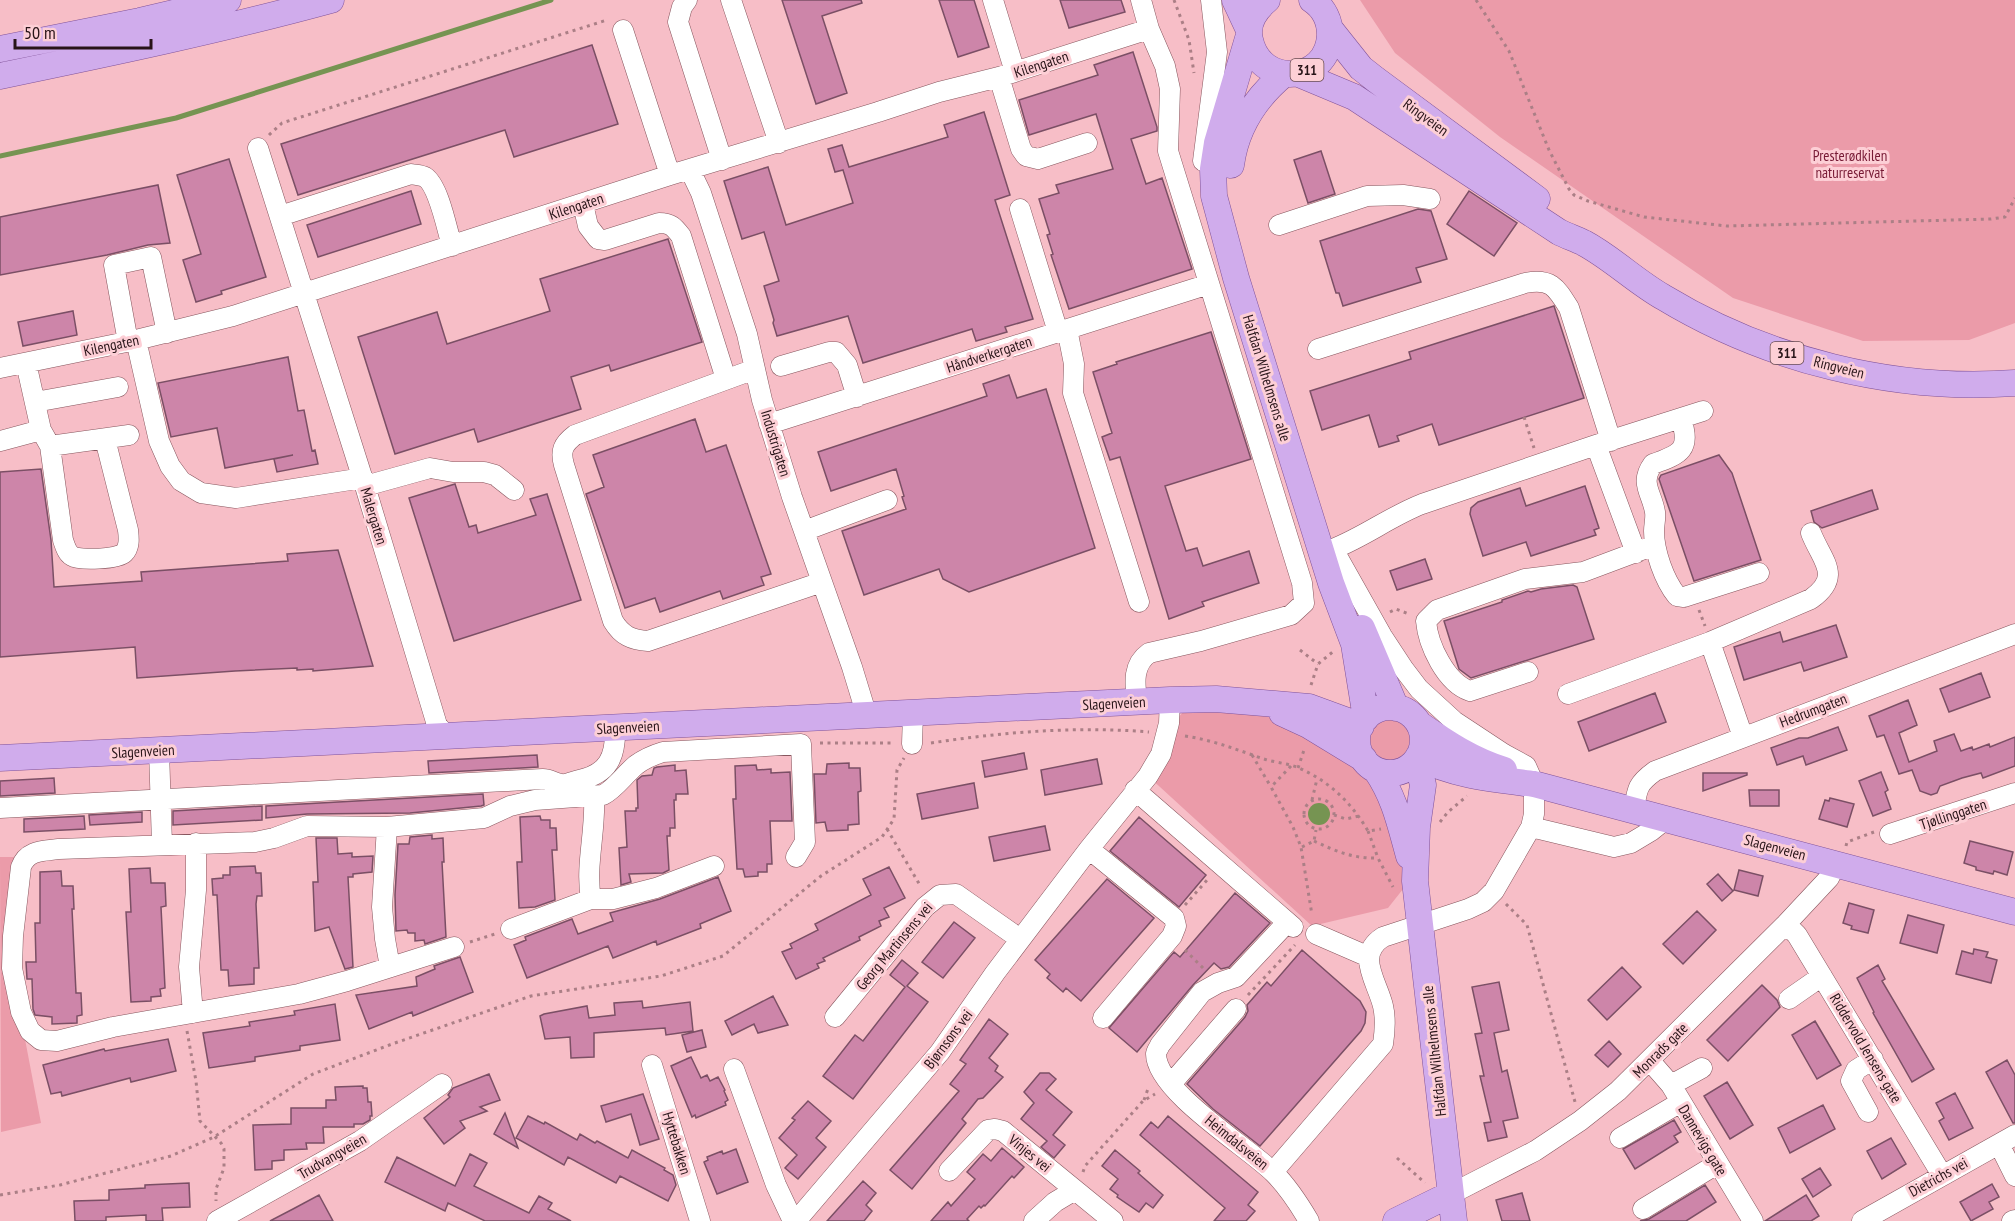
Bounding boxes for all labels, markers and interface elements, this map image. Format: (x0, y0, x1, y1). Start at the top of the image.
scale bar (15, 12, 152, 50)
text: 50 m (24, 21, 56, 44)
street label: Kilengaten (1011, 46, 1071, 82)
road number: 311 (1290, 59, 1324, 81)
street label: Ringveien (1400, 94, 1452, 140)
park label: Presterødkilen naturreservat (1813, 146, 1887, 182)
street label: Kilengaten (546, 188, 606, 224)
street label: Halfdan Wilhelmsens alle (1239, 312, 1295, 444)
street label: Kilengaten (82, 330, 140, 360)
street label: Håndverkergaten (944, 331, 1034, 377)
road number: 311 (1770, 342, 1804, 364)
street label: Ringveien (1812, 352, 1866, 382)
street label: Industrigaten (757, 407, 795, 479)
street label: Malergaten (356, 485, 392, 547)
street label: Hedrumgaten (1777, 689, 1849, 731)
street label: Slagenveien (1082, 692, 1146, 714)
street label: Slagenveien (596, 716, 660, 738)
street label: Slagenveien (111, 740, 175, 762)
street label: Tjøllinggaten (1917, 794, 1989, 834)
street label: Slagenveien (1742, 830, 1808, 864)
street label: Georg Martinsens vei (852, 898, 936, 994)
street label: Halfdan Wilhelmsens alle (1418, 985, 1450, 1117)
street label: Riddervold Jensens gate (1826, 990, 1906, 1106)
street label: Bjørnsons vei (920, 1006, 976, 1072)
street label: Monrads gate (1628, 1018, 1692, 1082)
street label: Dannevigs gate (1674, 1101, 1732, 1179)
street label: Hyttebakken (658, 1109, 696, 1177)
street label: Heimdalsveien (1201, 1111, 1273, 1173)
street label: Trudvangveien (295, 1129, 369, 1183)
street label: Vinjes vei (1004, 1129, 1055, 1176)
street label: Dietrichs vei (1905, 1153, 1971, 1201)

